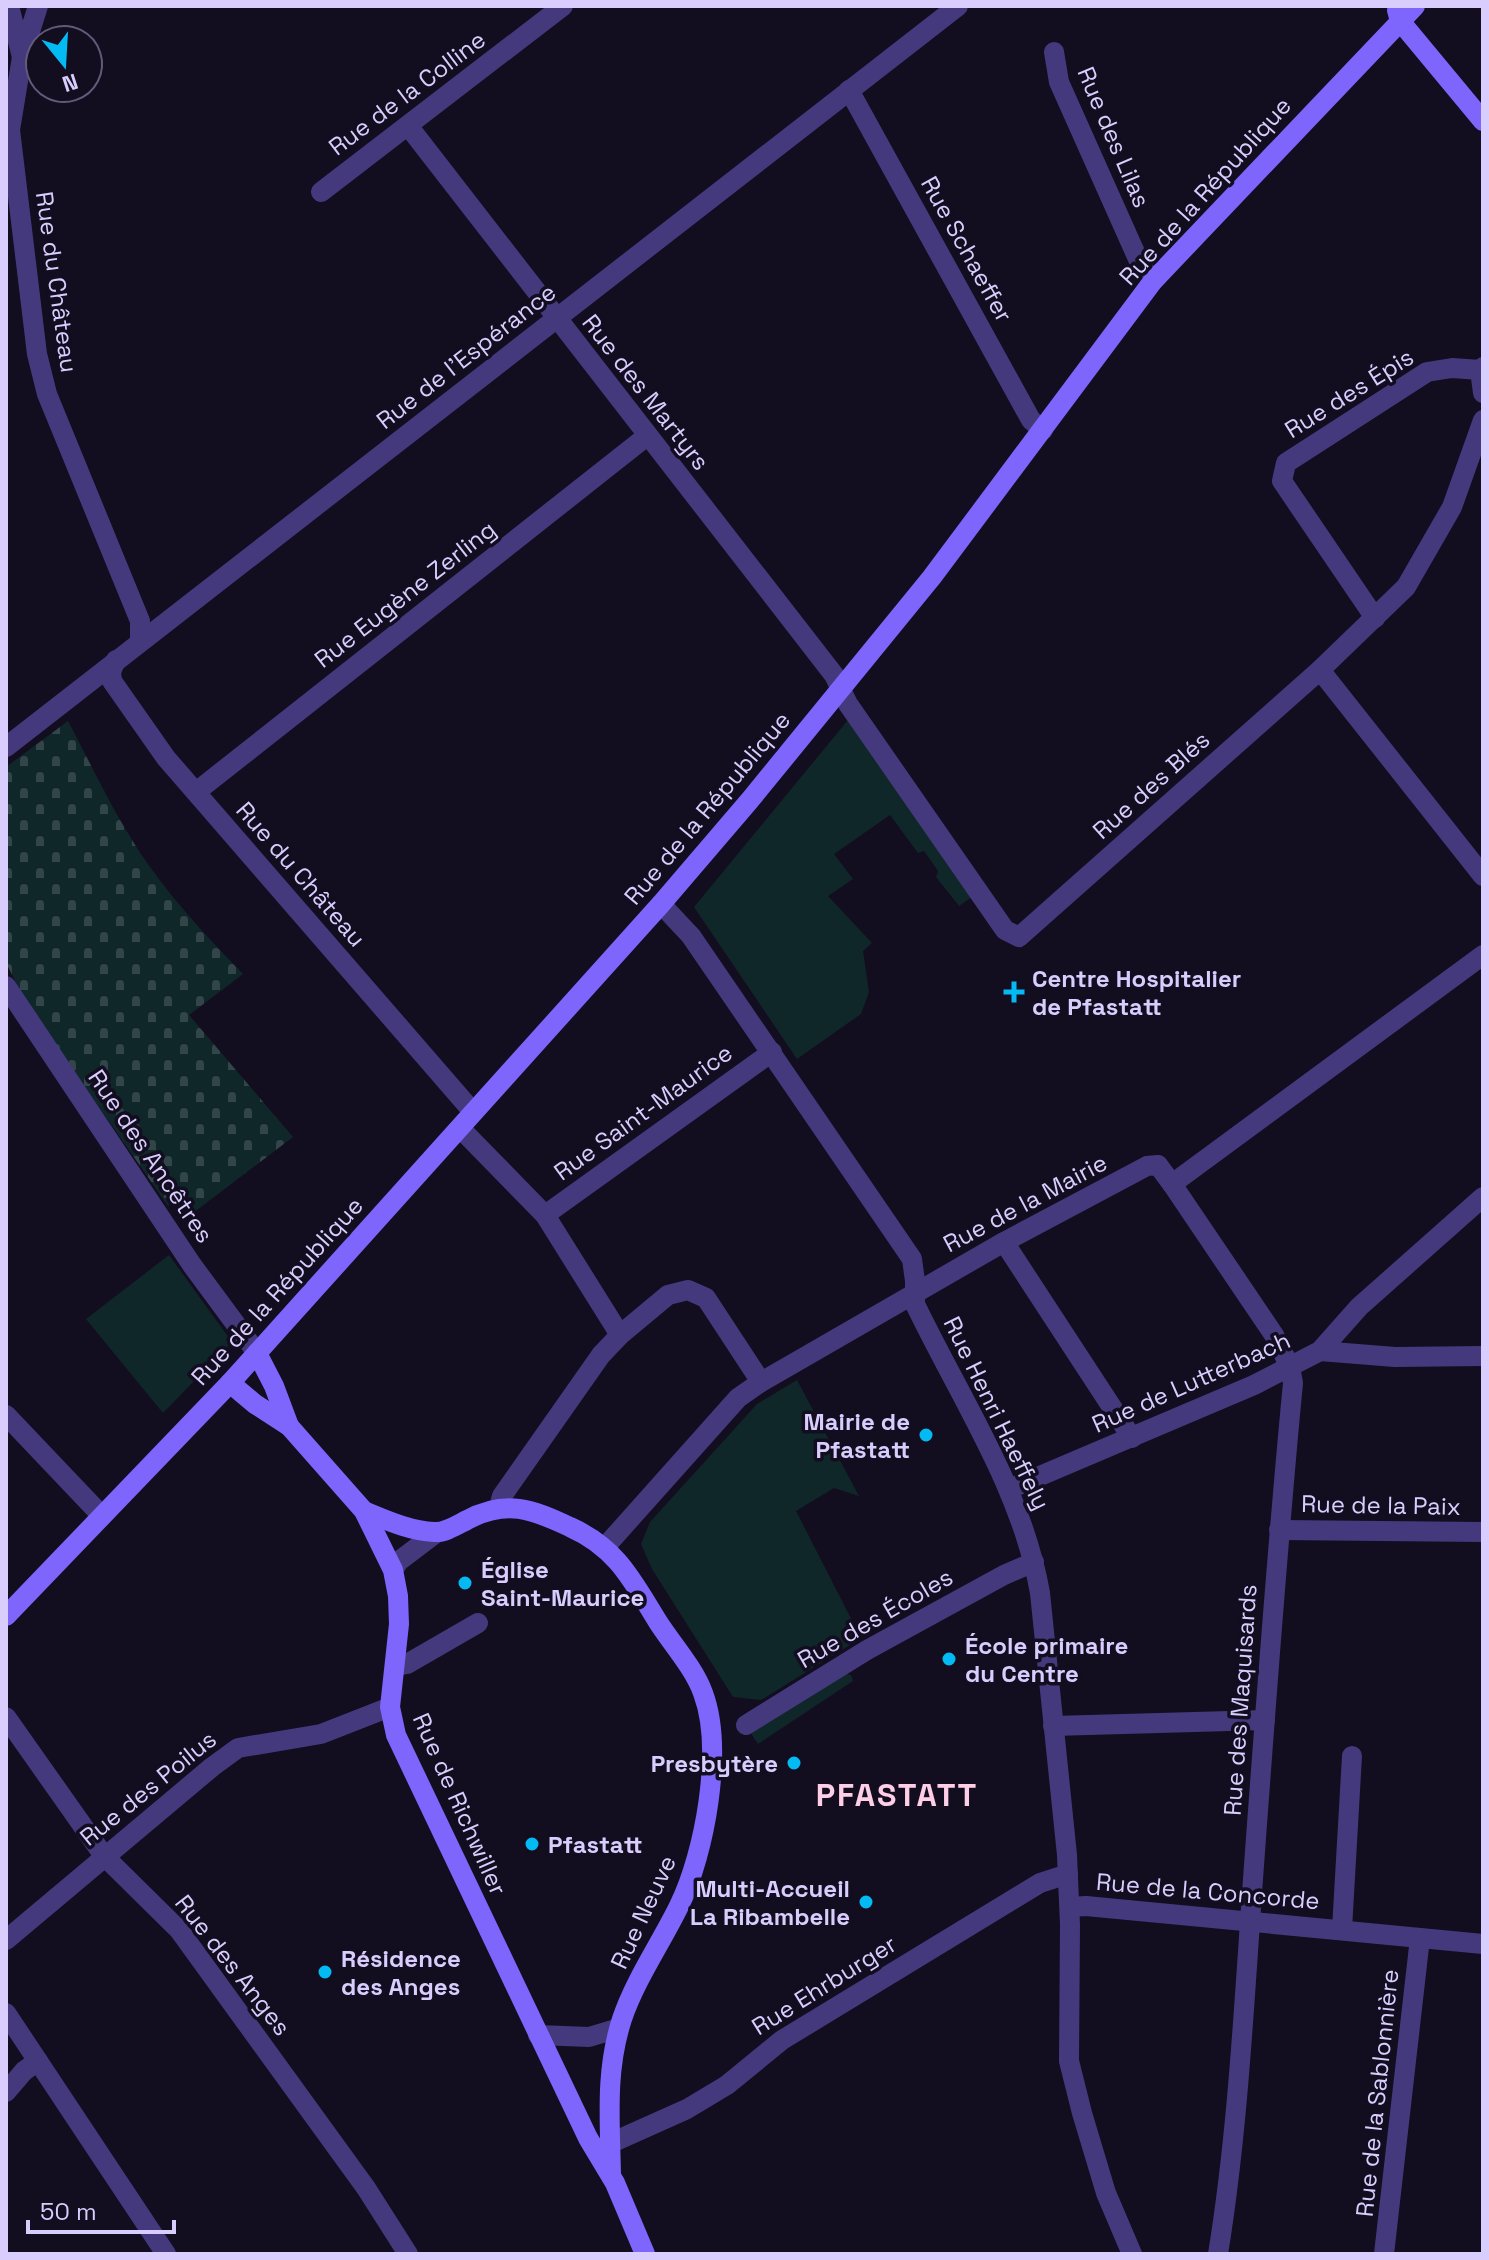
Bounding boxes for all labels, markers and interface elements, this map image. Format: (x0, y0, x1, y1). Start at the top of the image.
north arrow (24, 24, 104, 104)
street label: Rue de la Colline (322, 24, 492, 162)
street label: Rue des Lilas (1070, 62, 1158, 212)
text: N (59, 67, 82, 99)
street label: Rue de la République (1112, 90, 1298, 292)
street label: Rue Schaeffer (914, 171, 1020, 327)
street label: Rue du Château (29, 189, 85, 375)
street label: Rue de l'Espérance (370, 276, 562, 436)
street label: Rue des Martyrs (575, 308, 717, 476)
street label: Rue des Épis (1279, 341, 1419, 445)
street label: Rue Eugène Zerling (308, 514, 502, 674)
street label: Rue de la République (617, 705, 797, 911)
street label: Rue des Blés (1086, 724, 1216, 846)
street label: Rue du Château (229, 795, 373, 953)
place label: Centre Hospitalier de Pfastatt (1032, 963, 1241, 1022)
marker: Centre Hospitalier de Pfastatt (1003, 981, 1025, 1003)
street label: Rue Saint-Maurice (548, 1037, 738, 1187)
street label: Rue des Ancêtres (81, 1063, 221, 1249)
street label: Rue de la Mairie (938, 1147, 1112, 1259)
street label: Rue de la République (184, 1190, 370, 1392)
street label: Rue Henri Haeffely (937, 1311, 1057, 1515)
street label: Rue de Lutterbach (1087, 1324, 1295, 1440)
place label: Mairie de Pfastatt (804, 1406, 910, 1465)
marker: Mairie de Pfastatt (917, 1426, 935, 1444)
street label: Rue de la Paix (1301, 1488, 1461, 1522)
place label: Église Saint-Maurice (481, 1554, 644, 1613)
street label: Rue des Écoles (792, 1561, 958, 1675)
marker: Église Saint-Maurice (456, 1574, 474, 1592)
street label: Rue des Maquisards (1216, 1583, 1264, 1817)
place label: École primaire du Centre (965, 1630, 1128, 1689)
marker: École primaire du Centre (940, 1650, 958, 1668)
street label: Rue de Richwiller (406, 1708, 514, 1900)
street label: Rue des Poilus (73, 1724, 223, 1852)
place label: Presbytère (651, 1748, 778, 1779)
marker: Presbytère (785, 1754, 803, 1772)
district label: PFASTATT (816, 1775, 978, 1815)
place label: Pfastatt (548, 1829, 642, 1860)
marker: Pfastatt (523, 1835, 541, 1853)
street label: Rue Neuve (603, 1850, 683, 1974)
street label: Rue de la Concorde (1095, 1866, 1321, 1916)
place label: Multi-Accueil La Ribambelle (690, 1873, 850, 1932)
street label: Rue des Anges (168, 1888, 298, 2042)
marker: Multi-Accueil La Ribambelle (857, 1893, 875, 1911)
street label: Rue Ehrburger (746, 1928, 902, 2042)
place label: Résidence des Anges (341, 1943, 461, 2002)
marker: Résidence des Anges (316, 1963, 334, 1981)
street label: Rue de la Sablonnière (1349, 1968, 1405, 2218)
scale bar (28, 2184, 174, 2234)
text: 50 m (40, 2196, 97, 2227)

